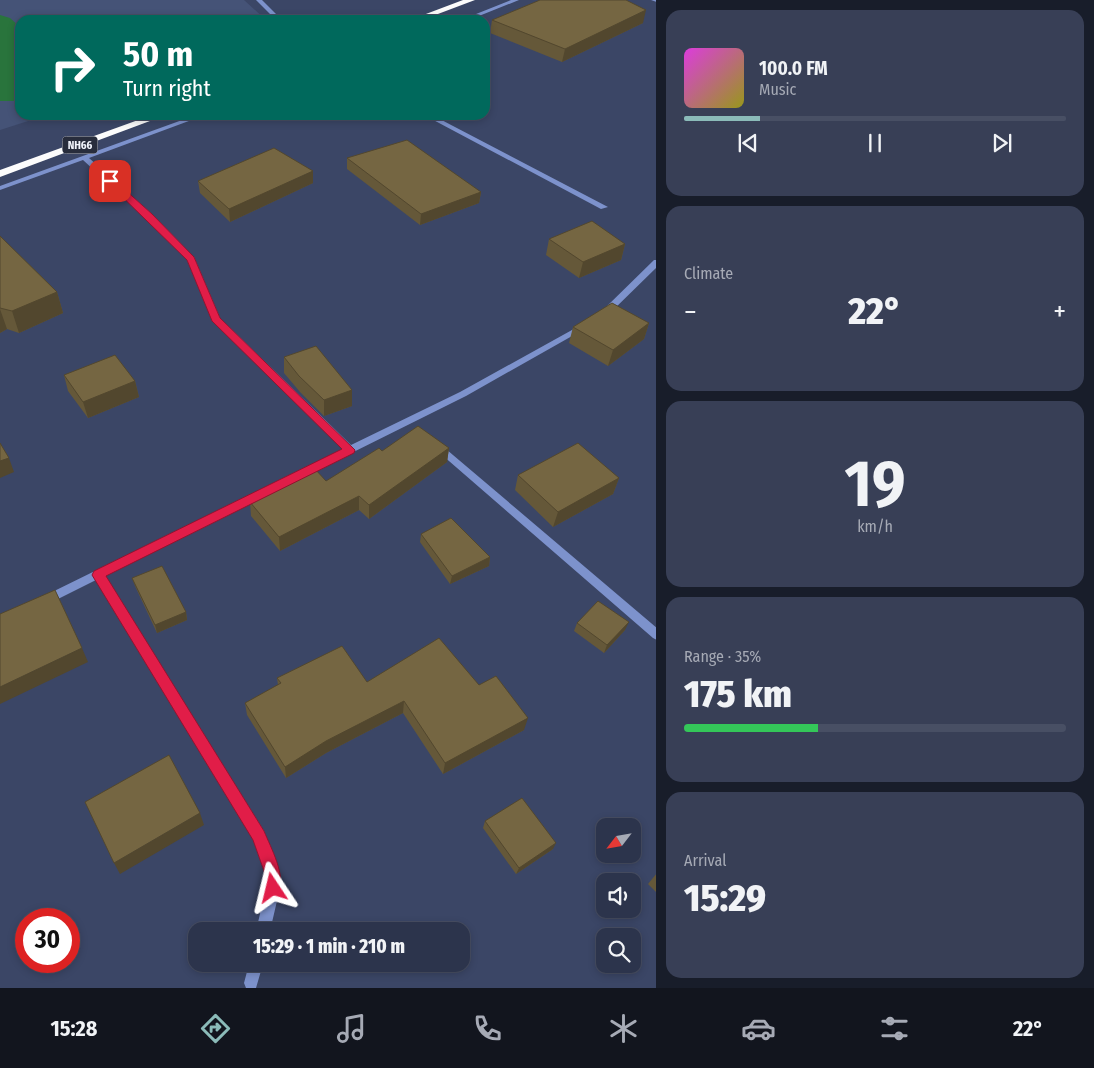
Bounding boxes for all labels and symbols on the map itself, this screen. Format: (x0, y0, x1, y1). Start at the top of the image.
road number: NH66 (62, 136, 98, 154)
pin (89, 160, 131, 202)
north arrow (596, 818, 641, 862)
position arrow (246, 861, 298, 913)
speed limit sign: 30 (15, 908, 80, 973)

